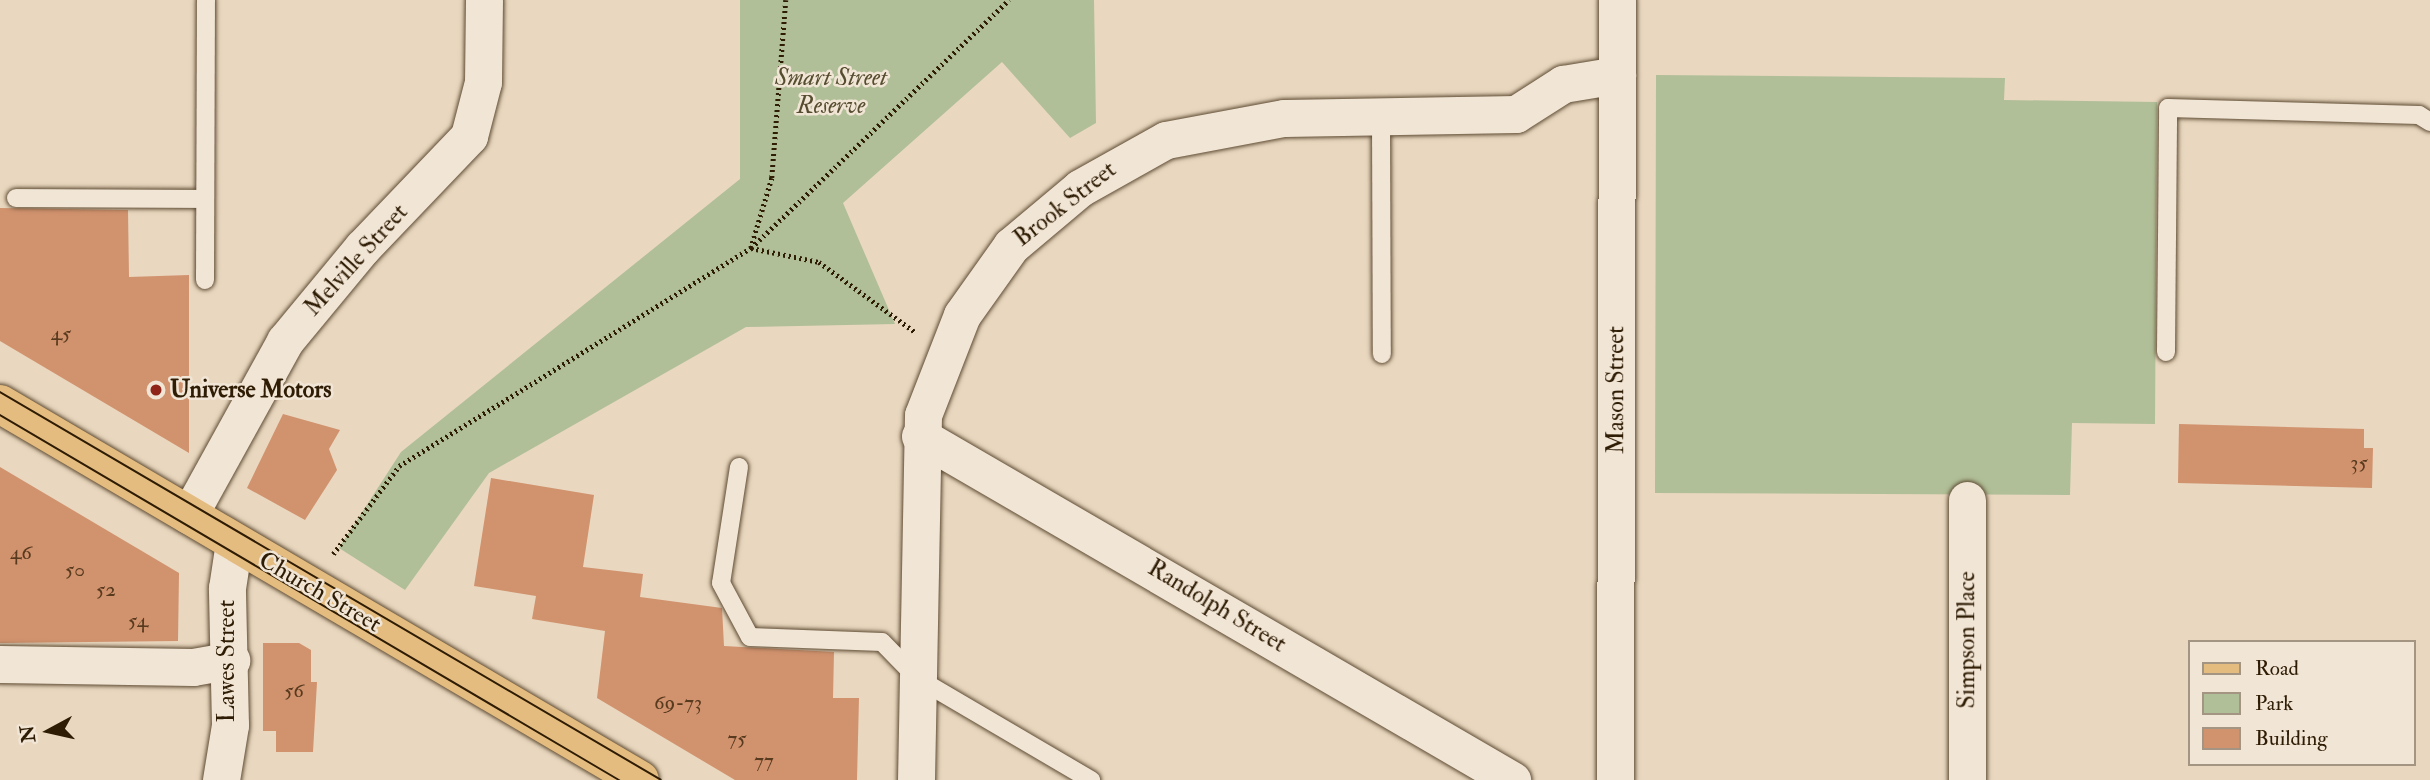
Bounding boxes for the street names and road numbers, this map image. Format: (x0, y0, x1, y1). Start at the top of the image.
street label: Brook Street (1008, 155, 1122, 253)
street label: Melville Street (298, 198, 414, 322)
street label: Mason Street (1602, 326, 1630, 454)
street label: Church Street (254, 545, 386, 639)
street label: Randolph Street (1143, 553, 1291, 659)
street label: Simpson Place (1953, 571, 1981, 709)
street label: Lawes Street (213, 600, 241, 722)

